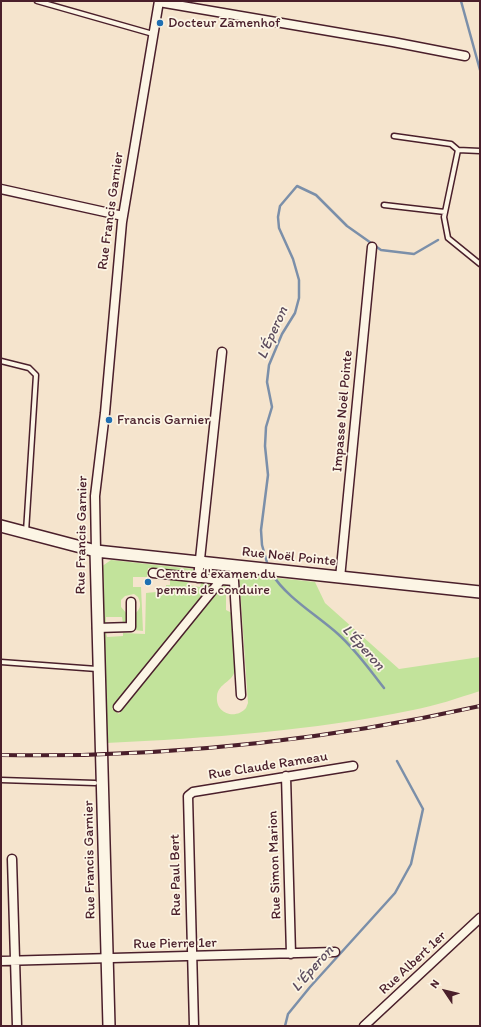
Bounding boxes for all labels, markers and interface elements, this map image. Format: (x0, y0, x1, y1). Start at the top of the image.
place label: Docteur Zamenhof (168, 15, 280, 31)
marker: Docteur Zamenhof (155, 18, 165, 28)
street label: Rue Francis Garnier (94, 151, 128, 271)
water label: L'Éperon (253, 304, 293, 362)
street label: Impasse Noël Pointe (329, 349, 357, 473)
place label: Francis Garnier (117, 412, 210, 428)
marker: Francis Garnier (104, 415, 114, 425)
street label: Rue Francis Garnier (73, 475, 91, 595)
street label: Rue Noël Pointe (241, 544, 337, 570)
place label: Centre d'examen du permis de conduire (156, 566, 276, 598)
marker: Centre d'examen du permis de conduire (143, 577, 153, 587)
water label: L'Éperon (338, 621, 388, 675)
street label: Rue Claude Rameau (207, 748, 329, 784)
street label: Rue Francis Garnier (81, 800, 99, 920)
street label: Rue Simon Marion (265, 810, 285, 920)
street label: Rue Paul Bert (167, 834, 185, 916)
street label: Rue Albert 1er (376, 928, 450, 998)
street label: Rue Pierre 1er (133, 935, 217, 953)
water label: L'Éperon (288, 942, 338, 996)
north arrow (425, 971, 465, 1011)
text: N (427, 977, 442, 991)

